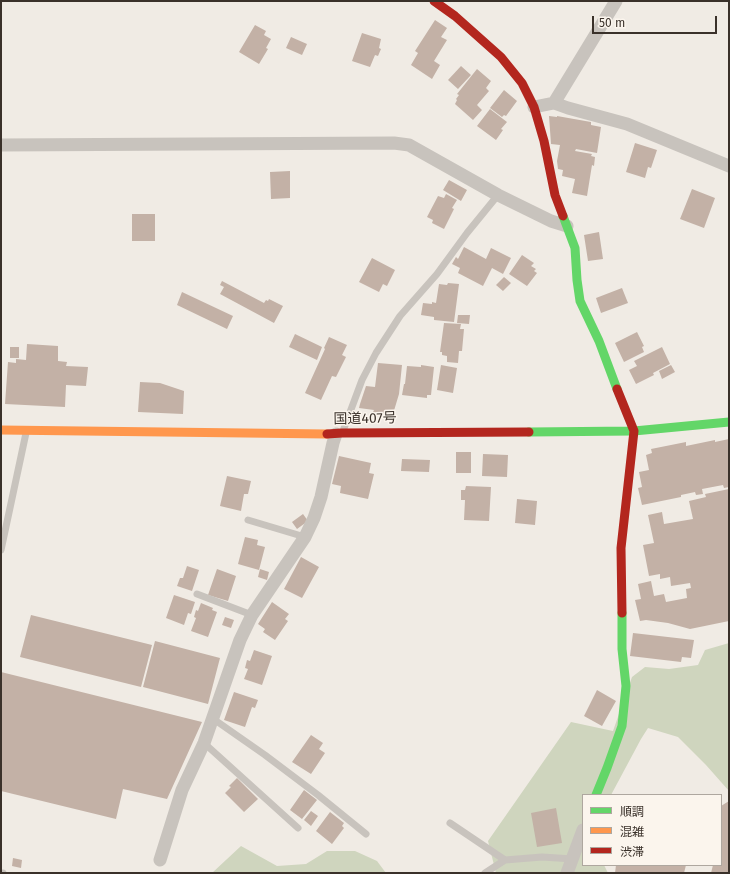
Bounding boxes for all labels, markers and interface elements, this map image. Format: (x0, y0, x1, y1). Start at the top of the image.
scale bar (594, 8, 719, 34)
text: 50 m (599, 16, 625, 30)
street label: 国道407号 (333, 410, 397, 428)
legend (582, 794, 722, 866)
text: 順調 (620, 805, 644, 819)
text: 混雑 (620, 825, 644, 839)
text: 渋滞 (620, 845, 644, 859)

